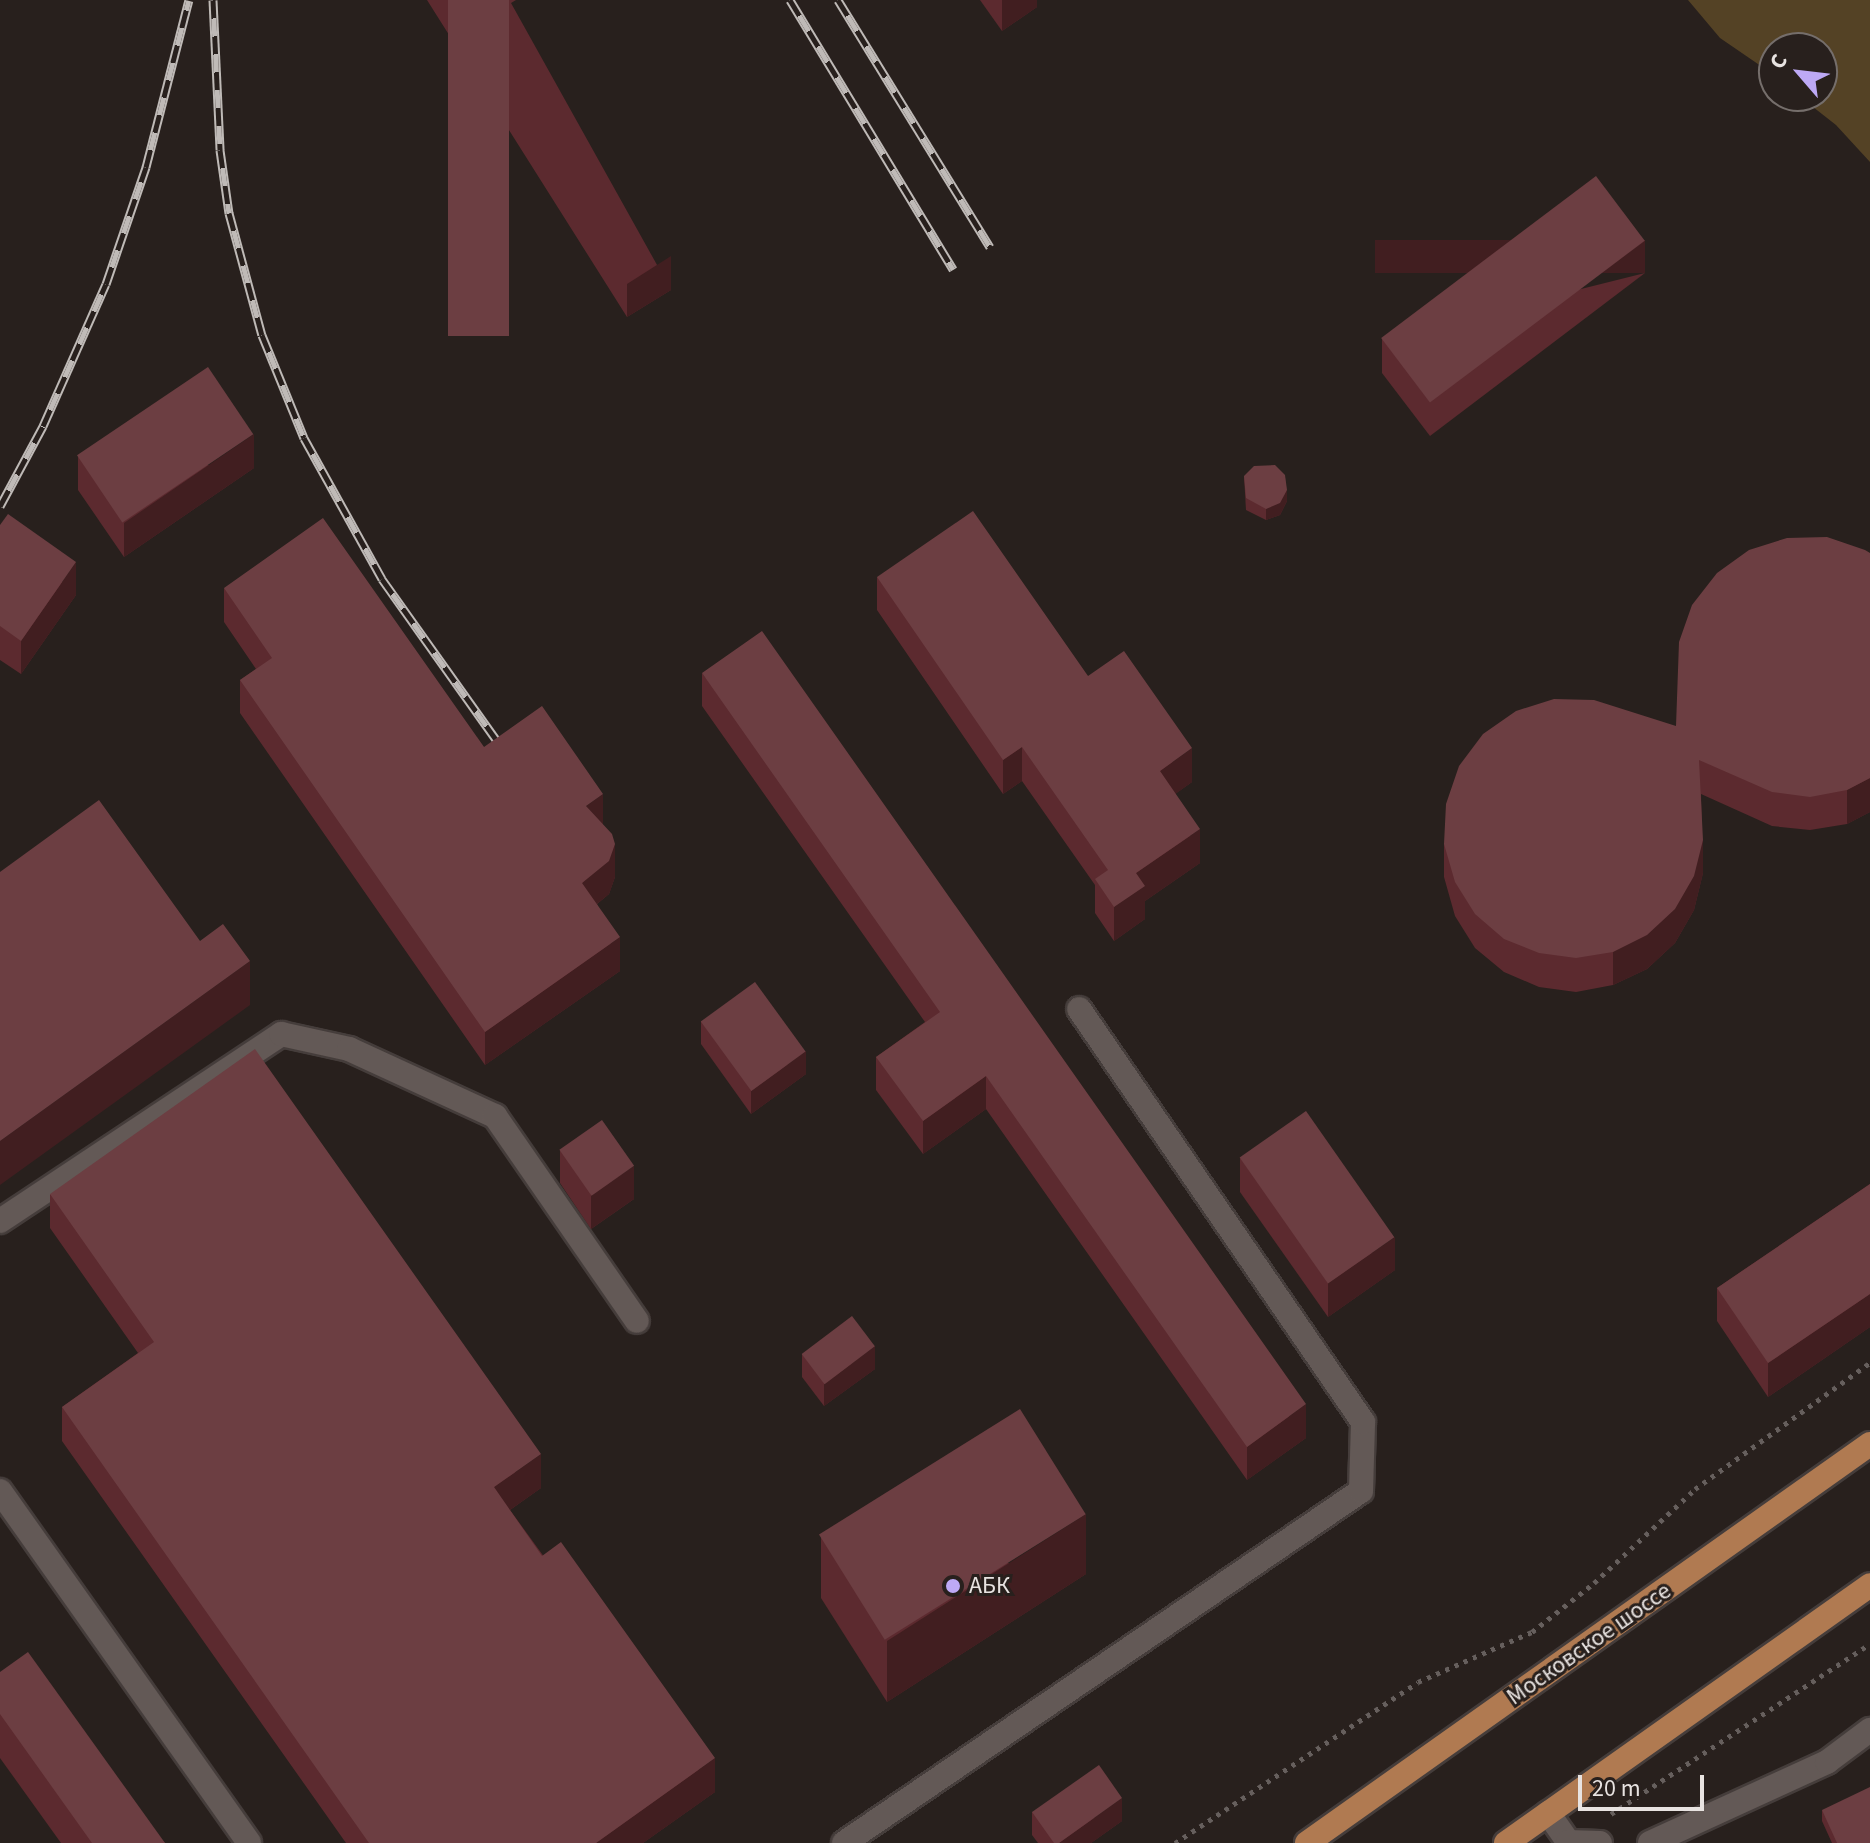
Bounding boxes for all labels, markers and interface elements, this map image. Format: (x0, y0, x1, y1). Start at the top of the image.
north arrow (1758, 32, 1838, 112)
text: С (1761, 49, 1796, 75)
place label: АБК (969, 1572, 1010, 1600)
marker: АБК (944, 1577, 962, 1595)
street label: Московское шоссе (1501, 1577, 1677, 1711)
scale bar (1582, 1759, 1708, 1809)
text: 20 m (1592, 1771, 1641, 1806)

